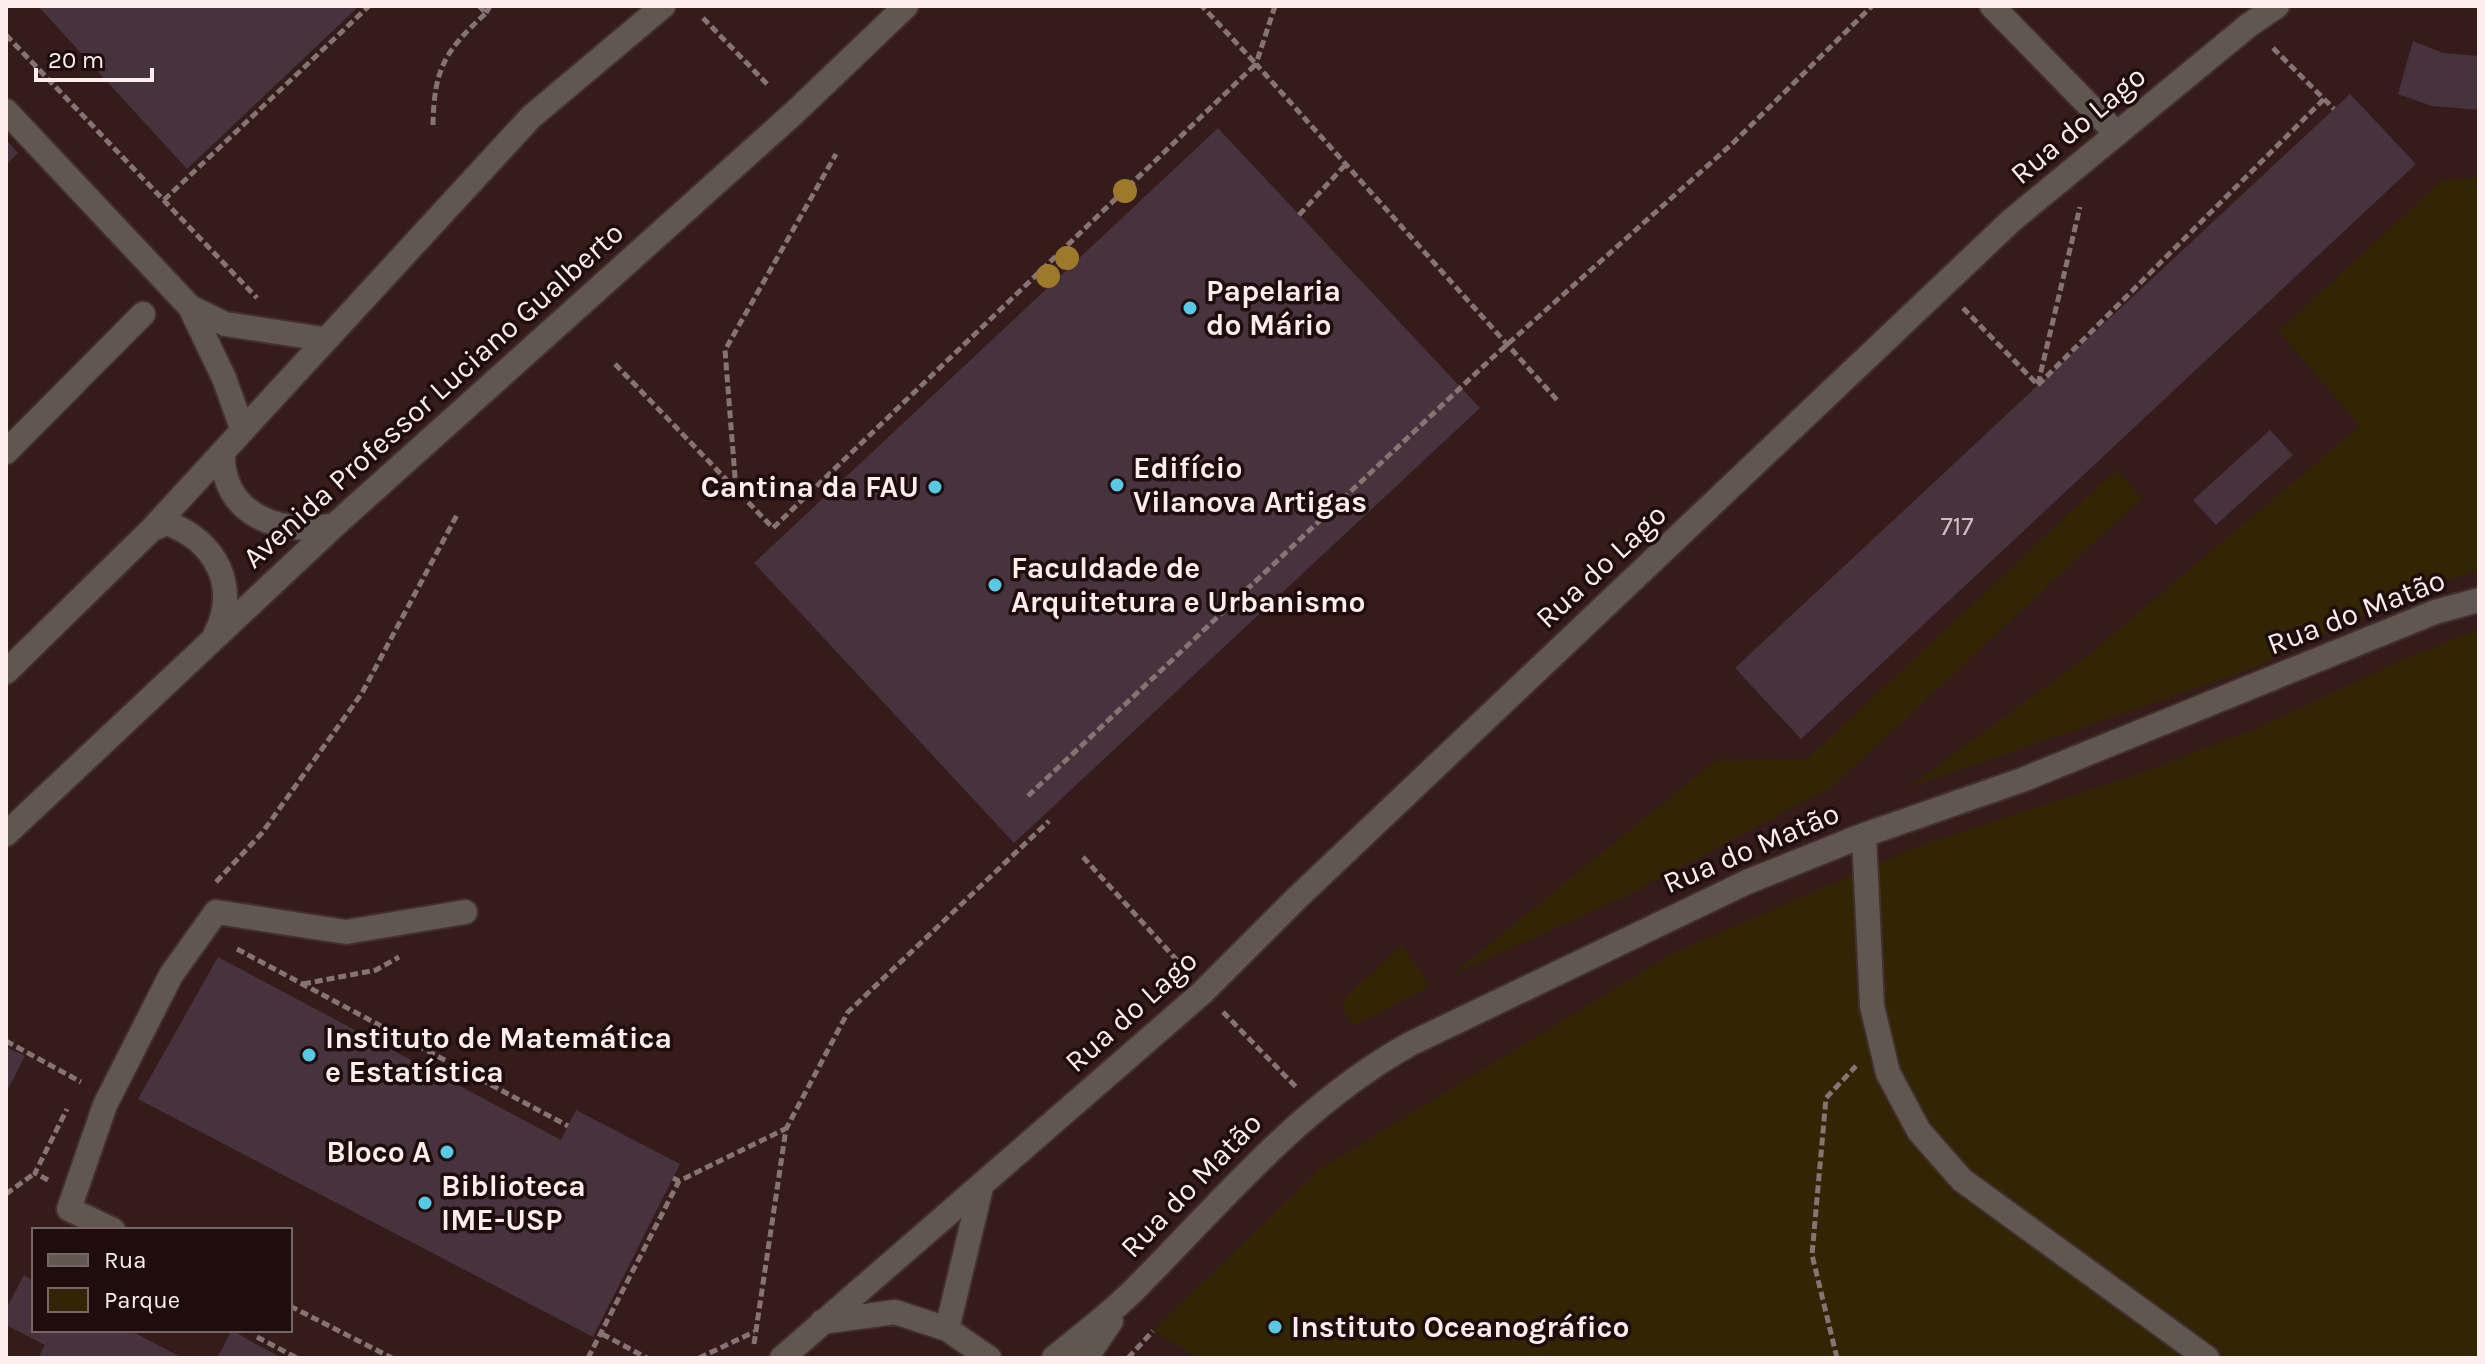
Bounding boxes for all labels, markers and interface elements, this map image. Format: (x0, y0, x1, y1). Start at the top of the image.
scale bar (36, 32, 152, 82)
text: 20 m (48, 46, 104, 74)
street label: Rua do Lago (2003, 58, 2153, 192)
street label: Avenida Professor Luciano Gualberto (235, 214, 631, 576)
place label: Papelaria do Mário (1206, 273, 1341, 343)
marker: Papelaria do Mário (1181, 299, 1199, 317)
place label: Edifício Vilanova Artigas (1133, 450, 1367, 520)
place label: Cantina da FAU (701, 469, 919, 505)
marker: Edifício Vilanova Artigas (1108, 476, 1126, 494)
marker: Cantina da FAU (926, 478, 944, 496)
street label: Rua do Lago (1528, 496, 1674, 636)
house number: 717 (1940, 511, 1974, 542)
place label: Faculdade de Arquitetura e Urbanismo (1011, 550, 1366, 620)
street label: Rua do Matão (2262, 562, 2450, 662)
marker: Faculdade de Arquitetura e Urbanismo (986, 576, 1004, 594)
street label: Rua do Matão (1658, 795, 1844, 901)
street label: Rua do Lago (1058, 942, 1204, 1080)
place label: Instituto de Matemática e Estatística (325, 1020, 672, 1090)
marker: Instituto de Matemática e Estatística (300, 1046, 318, 1064)
street label: Rua do Matão (1113, 1105, 1269, 1265)
place label: Bloco A (326, 1134, 431, 1170)
marker: Bloco A (438, 1143, 456, 1161)
place label: Biblioteca IME-USP (441, 1168, 586, 1238)
marker: Biblioteca IME-USP (416, 1194, 434, 1212)
legend (32, 1228, 292, 1332)
text: Rua (104, 1246, 146, 1274)
text: Parque (104, 1286, 180, 1314)
place label: Instituto Oceanográfico (1291, 1309, 1629, 1345)
marker: Instituto Oceanográfico (1266, 1318, 1284, 1336)

